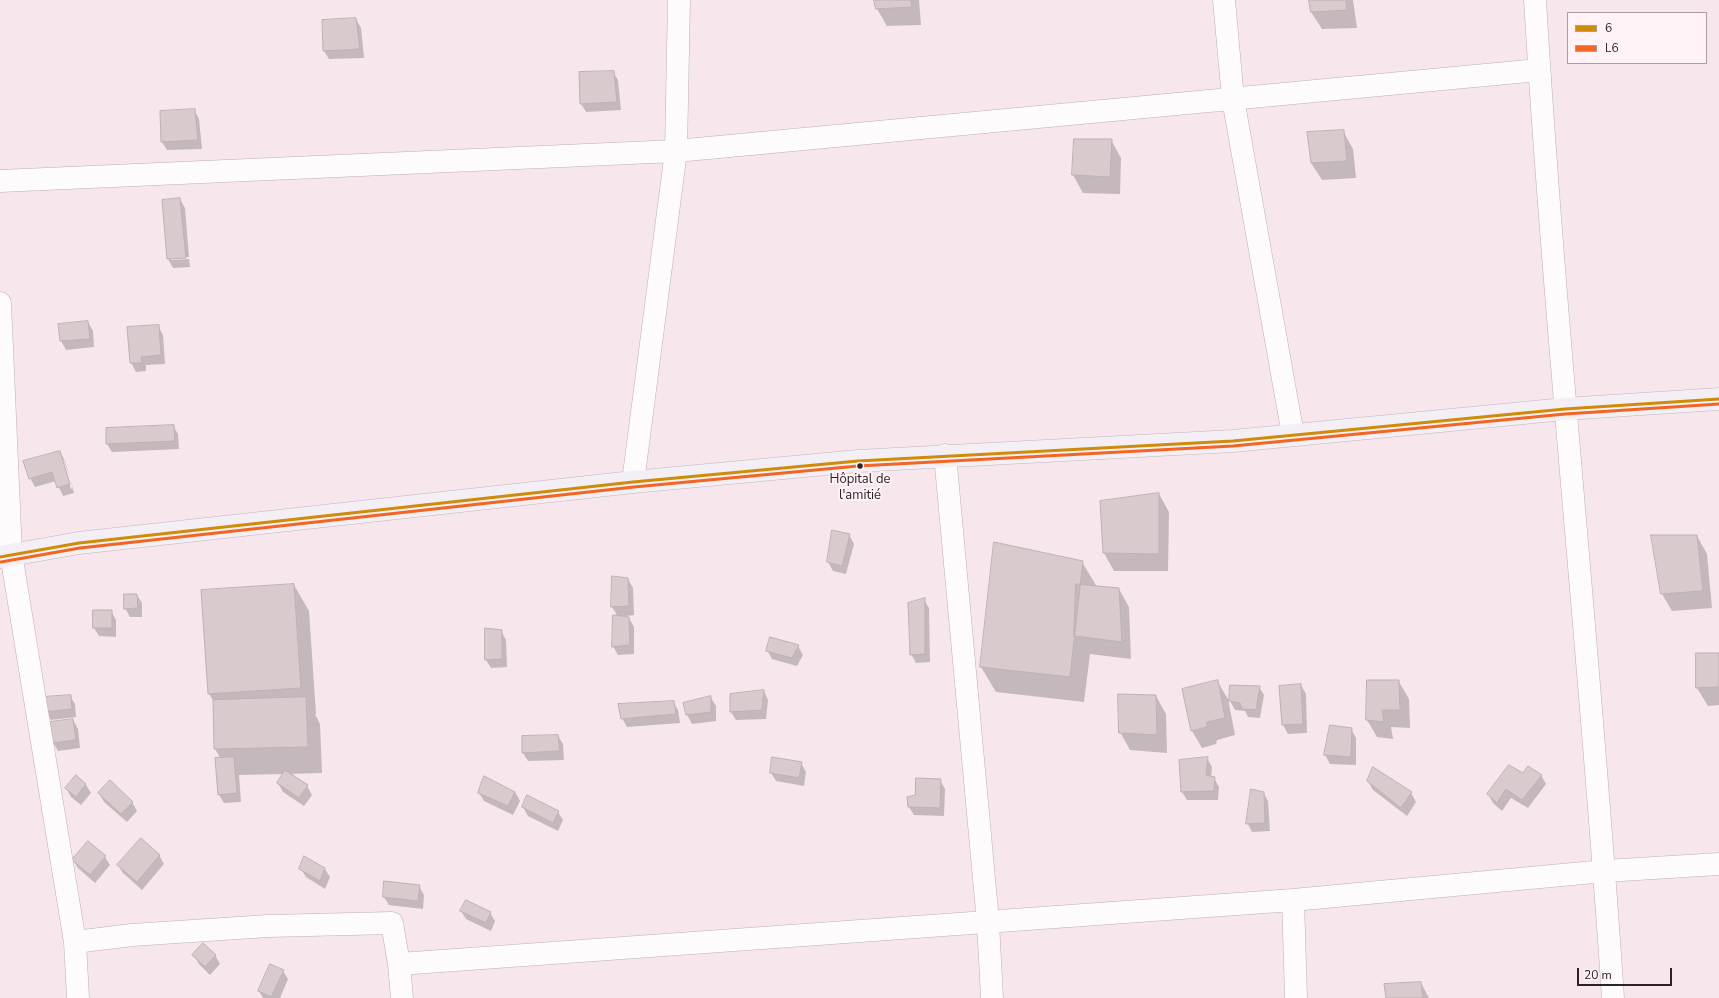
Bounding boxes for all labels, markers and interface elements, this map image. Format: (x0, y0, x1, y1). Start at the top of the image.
legend (1567, 12, 1707, 64)
text: 6 (1605, 20, 1612, 36)
text: L6 (1605, 40, 1619, 56)
marker: Hôpital de l'amitié (855, 461, 865, 471)
place label: Hôpital de l'amitié (830, 472, 890, 503)
scale bar (1579, 960, 1674, 986)
text: 20 m (1584, 967, 1612, 983)

